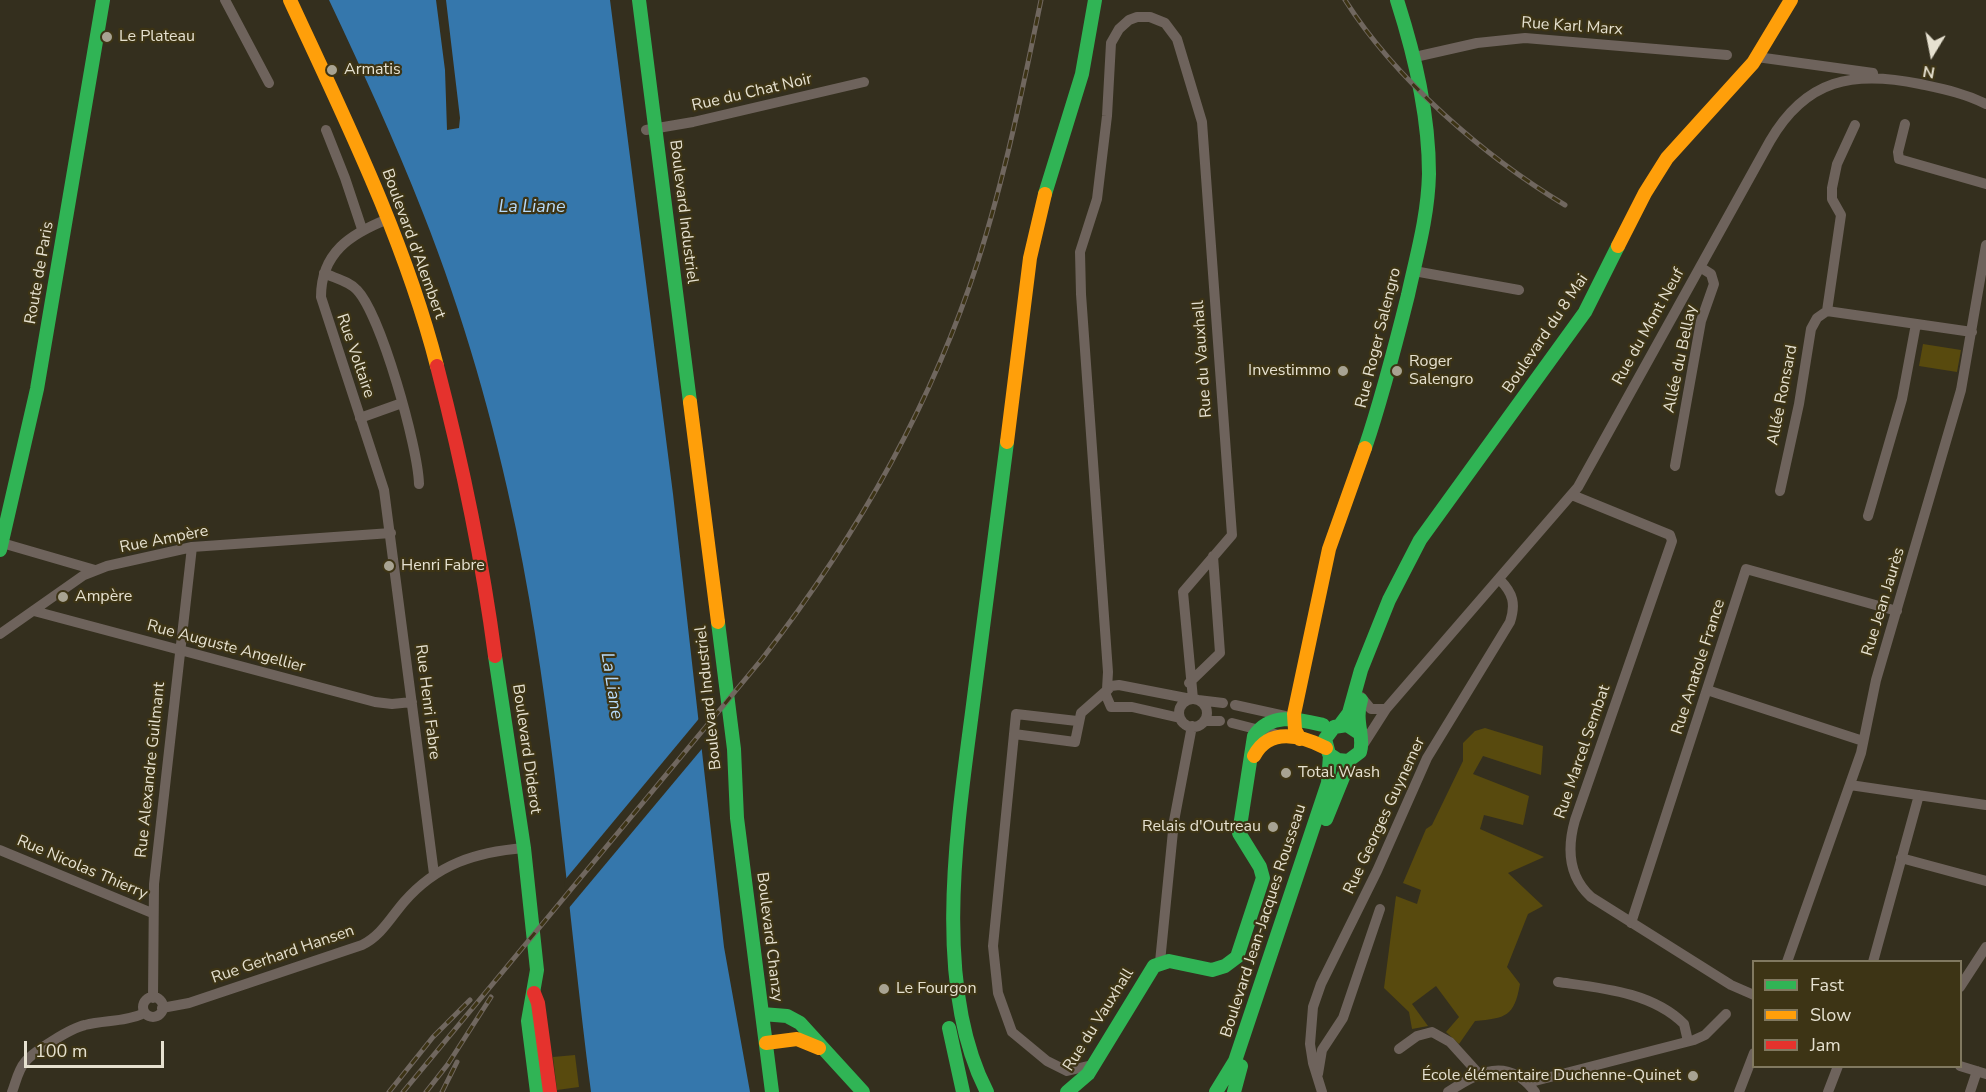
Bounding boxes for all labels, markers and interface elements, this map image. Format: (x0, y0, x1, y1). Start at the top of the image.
street label: Rue Karl Marx (1521, 14, 1623, 40)
north arrow (1902, 24, 1962, 84)
place label: Le Plateau (119, 27, 195, 47)
marker: Le Plateau (100, 30, 114, 44)
place label: Armatis (344, 60, 401, 80)
text: N (1921, 60, 1937, 84)
marker: Armatis (325, 63, 339, 77)
street label: Rue du Chat Noir (690, 70, 814, 116)
street label: Boulevard Industriel (665, 139, 701, 285)
street label: Boulevard d'Alembert (377, 166, 449, 322)
water label: La Liane (498, 197, 566, 219)
street label: Route de Paris (22, 220, 58, 326)
street label: Rue du Mont Neuf (1609, 265, 1689, 389)
street label: Rue Roger Salengro (1352, 266, 1406, 410)
street label: Boulevard du 8 Mai (1499, 271, 1593, 397)
street label: Rue du Vauxhall (1189, 300, 1217, 418)
street label: Allée du Bellay (1660, 303, 1702, 415)
street label: Rue Voltaire (332, 311, 378, 401)
street label: Allée Ronsard (1764, 343, 1802, 447)
place label: Roger Salengro (1409, 352, 1473, 390)
place label: Investimmo (1248, 361, 1331, 381)
marker: Investimmo (1336, 364, 1350, 378)
marker: Roger Salengro (1390, 364, 1404, 378)
street label: Rue Ampère (118, 522, 210, 558)
street label: Rue Jean Jaurès (1858, 546, 1910, 658)
place label: Henri Fabre (401, 556, 485, 576)
marker: Henri Fabre (382, 559, 396, 573)
place label: Ampère (75, 587, 132, 607)
marker: Ampère (56, 590, 70, 604)
street label: Rue Anatole France (1668, 597, 1730, 737)
street label: Rue Auguste Angellier (145, 617, 307, 677)
street label: Boulevard Industriel (692, 625, 726, 771)
street label: Rue Henri Fabre (410, 643, 444, 761)
water label: La Liane (595, 651, 627, 721)
street label: Rue Alexandre Guilmant (132, 681, 170, 859)
street label: Boulevard Diderot (507, 683, 545, 815)
street label: Rue Marcel Sembat (1551, 683, 1615, 821)
street label: Rue Georges Guynemer (1340, 734, 1430, 898)
place label: Total Wash (1298, 763, 1380, 783)
marker: Total Wash (1279, 766, 1293, 780)
street label: Boulevard Jean-Jacques Rousseau (1217, 802, 1311, 1040)
place label: Relais d'Outreau (1142, 817, 1261, 837)
marker: Relais d'Outreau (1266, 820, 1280, 834)
street label: Rue Nicolas Thierry (14, 832, 150, 904)
street label: Boulevard Chanzy (752, 871, 786, 1003)
street label: Rue Gerhard Hansen (209, 922, 357, 988)
legend (1752, 960, 1962, 1068)
street label: Rue du Vauxhall (1060, 965, 1138, 1075)
text: Fast (1810, 973, 1844, 997)
place label: Le Fourgon (896, 979, 977, 999)
marker: Le Fourgon (877, 982, 891, 996)
text: Slow (1810, 1003, 1851, 1027)
scale bar (27, 1029, 166, 1067)
text: Jam (1810, 1033, 1841, 1057)
text: 100 m (35, 1039, 87, 1063)
place label: École élémentaire Duchenne-Quinet (1422, 1066, 1681, 1086)
marker: École élémentaire Duchenne-Quinet (1686, 1069, 1700, 1083)

